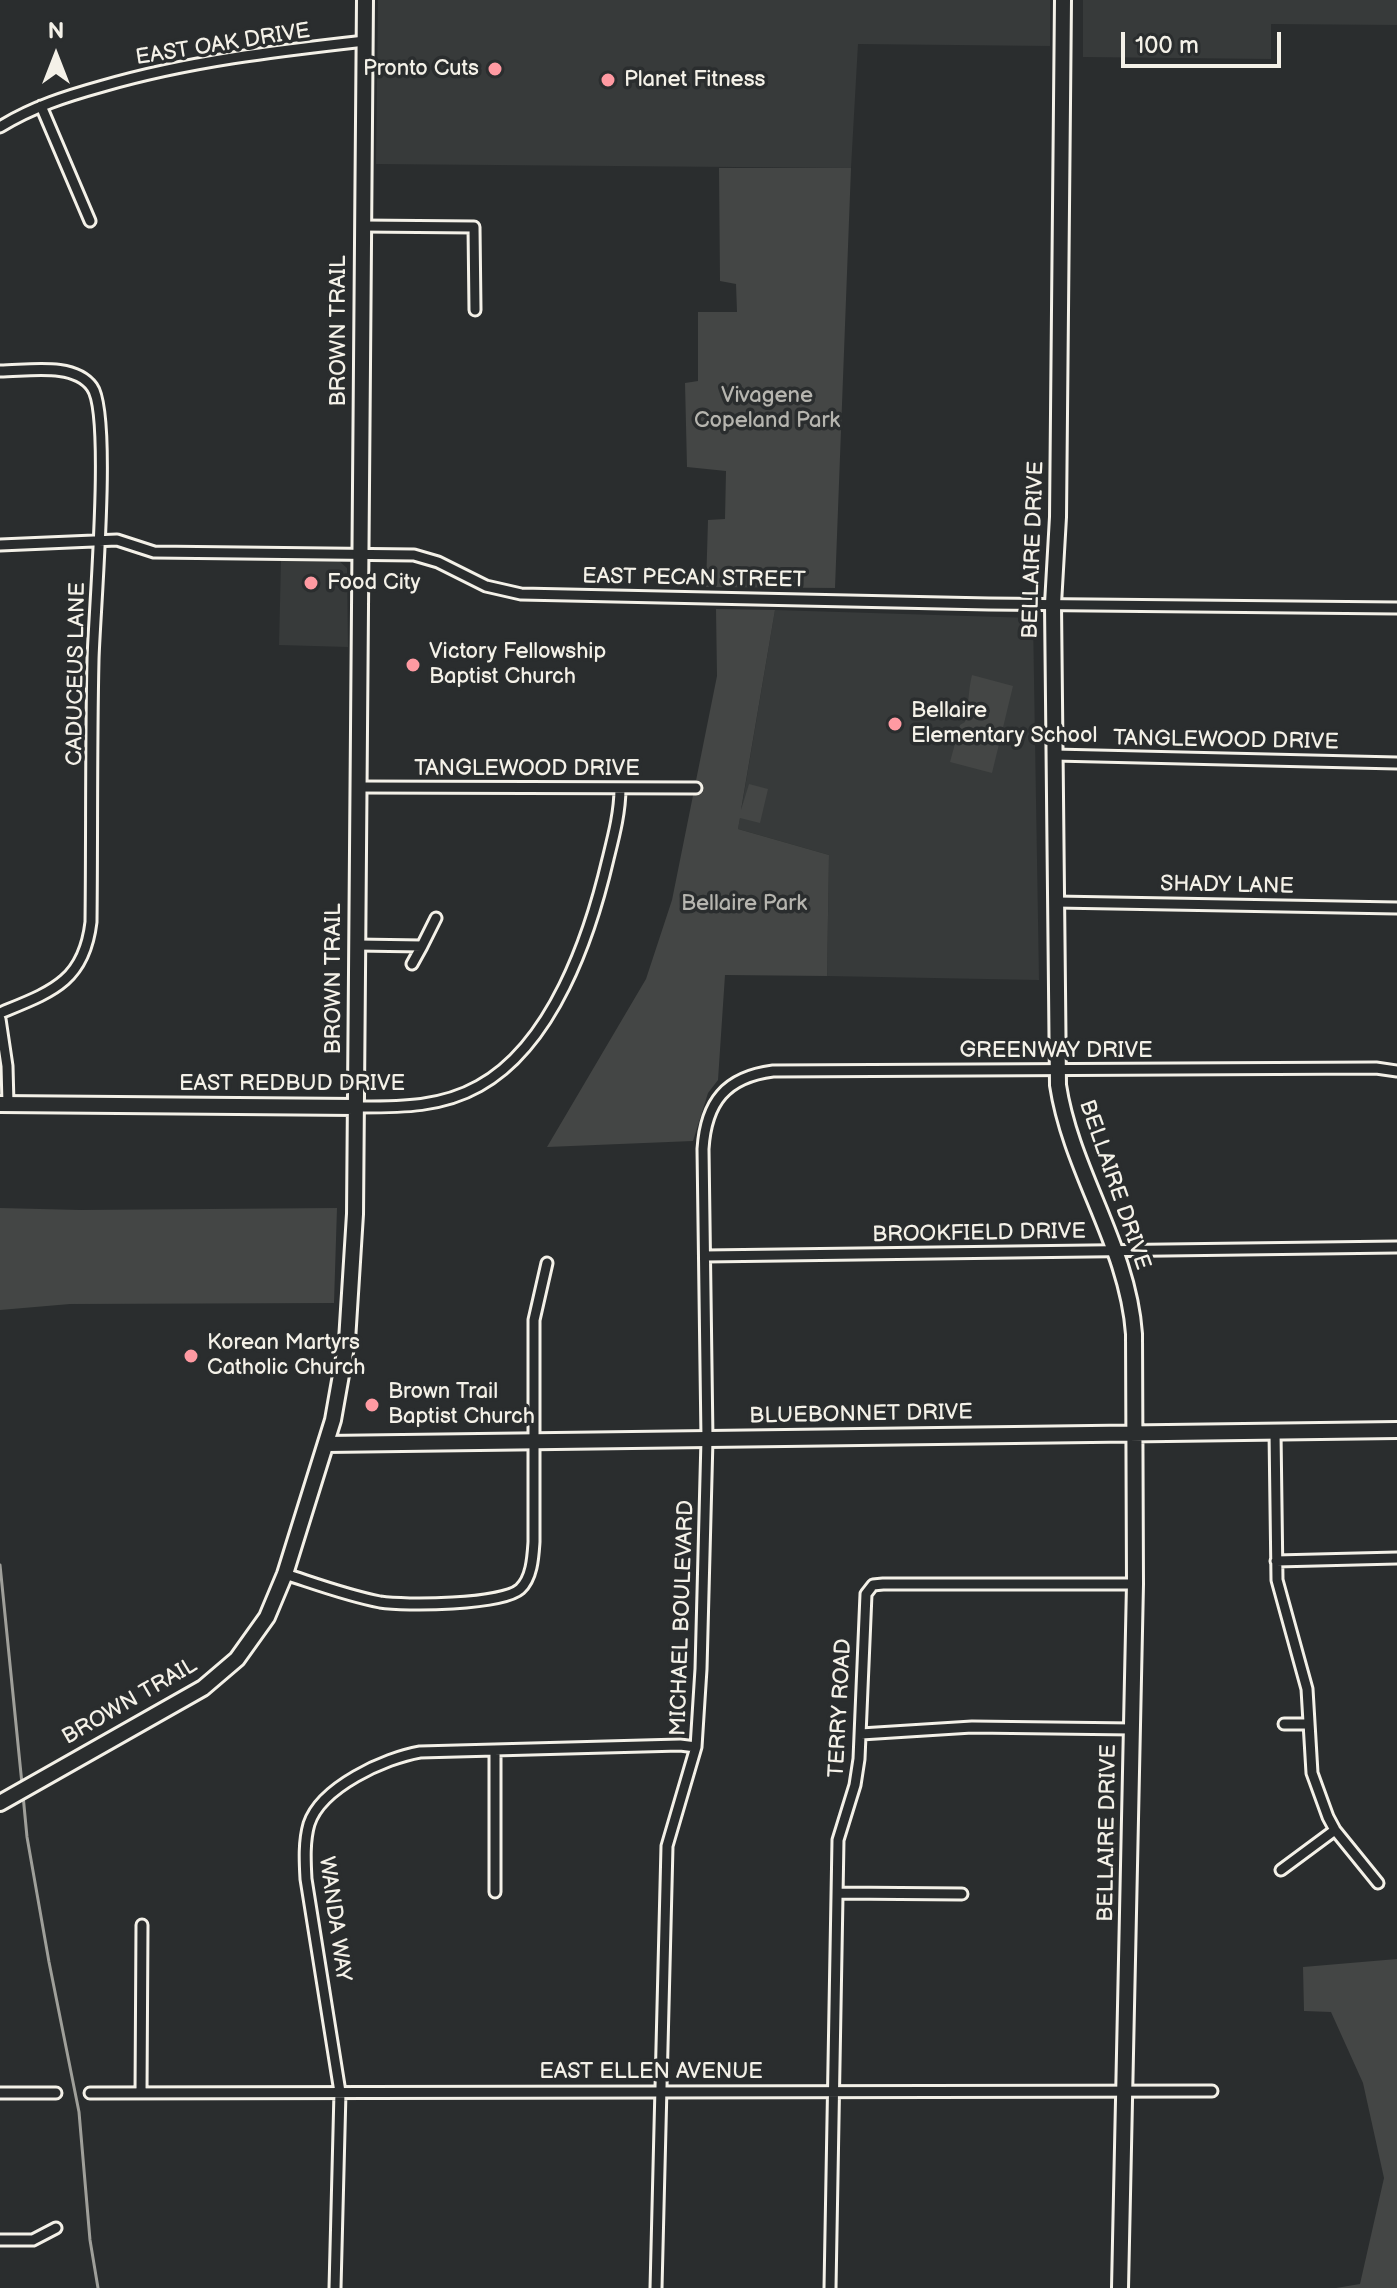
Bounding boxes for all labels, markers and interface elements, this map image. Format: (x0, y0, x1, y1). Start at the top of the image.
north arrow (16, 16, 96, 96)
scale bar (1125, 16, 1285, 66)
text: N (48, 18, 64, 45)
street label: EAST OAK DRIVE (134, 18, 312, 72)
text: 100 m (1135, 31, 1199, 60)
place label: Pronto Cuts (363, 56, 479, 82)
marker: Pronto Cuts (486, 60, 504, 78)
place label: Planet Fitness (624, 67, 765, 93)
marker: Planet Fitness (599, 71, 617, 89)
street label: BROWN TRAIL (326, 255, 352, 407)
park label: Vivagene Copeland Park (694, 383, 840, 434)
street label: BELLAIRE DRIVE (1018, 461, 1050, 639)
street label: EAST PECAN STREET (582, 564, 806, 594)
place label: Food City (327, 570, 420, 596)
marker: Food City (302, 574, 320, 592)
street label: CADUCEUS LANE (62, 582, 92, 766)
place label: Victory Fellowship Baptist Church (429, 639, 606, 690)
marker: Victory Fellowship Baptist Church (404, 656, 422, 674)
place label: Bellaire Elementary School (911, 698, 1097, 750)
marker: Bellaire Elementary School (886, 715, 904, 733)
street label: TANGLEWOOD DRIVE (1113, 726, 1339, 756)
street label: TANGLEWOOD DRIVE (414, 756, 640, 782)
street label: SHADY LANE (1160, 872, 1294, 900)
park label: Bellaire Park (681, 891, 807, 917)
street label: BROWN TRAIL (321, 903, 347, 1055)
street label: GREENWAY DRIVE (960, 1038, 1152, 1064)
street label: EAST REDBUD DRIVE (179, 1071, 405, 1097)
street label: BELLAIRE DRIVE (1073, 1097, 1155, 1273)
street label: BROOKFIELD DRIVE (872, 1219, 1086, 1249)
place label: Korean Martyrs Catholic Church (207, 1330, 366, 1382)
marker: Korean Martyrs Catholic Church (182, 1347, 200, 1365)
place label: Brown Trail Baptist Church (388, 1379, 535, 1430)
marker: Brown Trail Baptist Church (363, 1396, 381, 1414)
street label: BLUEBONNET DRIVE (749, 1400, 973, 1430)
street label: MICHAEL BOULEVARD (666, 1500, 700, 1736)
street label: TERRY ROAD (824, 1638, 858, 1778)
street label: BROWN TRAIL (58, 1653, 202, 1751)
street label: BELLAIRE DRIVE (1093, 1744, 1123, 1922)
street label: WANDA WAY (312, 1855, 356, 1983)
street label: EAST ELLEN AVENUE (539, 2059, 763, 2085)

